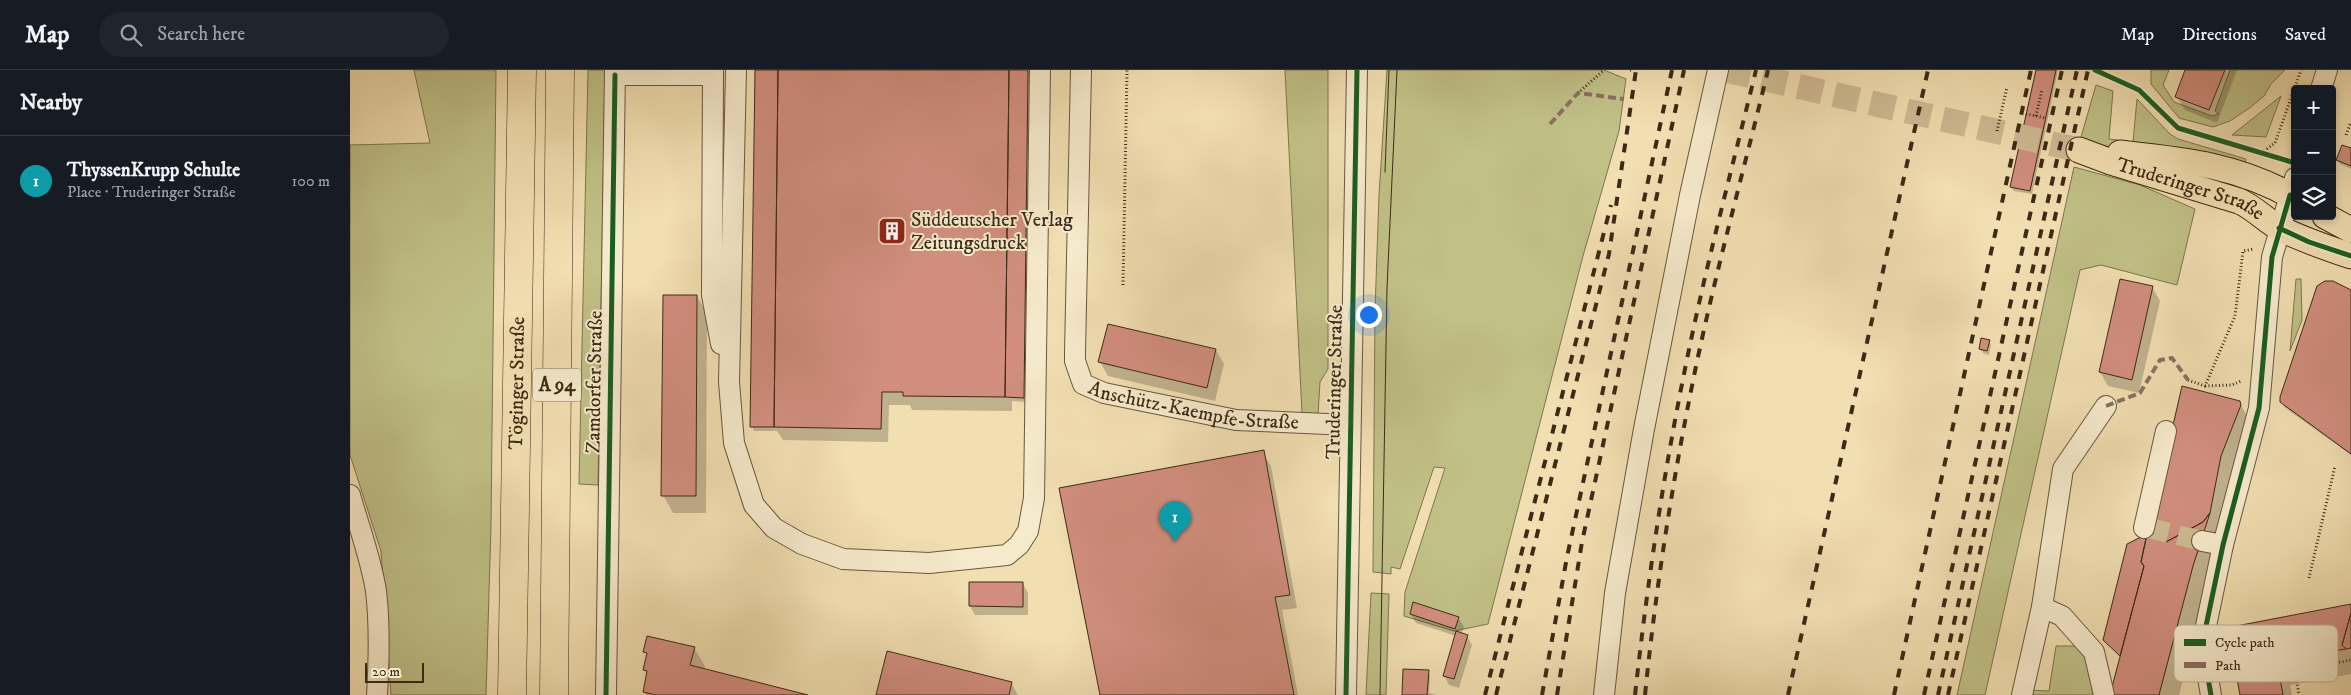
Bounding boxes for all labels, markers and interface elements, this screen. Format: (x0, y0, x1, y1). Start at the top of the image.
search box (99, 12, 449, 57)
text: Map (25, 20, 69, 50)
icon: search (117, 21, 145, 49)
text: Search here (157, 23, 245, 46)
text: Map (2121, 24, 2154, 46)
text: Directions (2182, 24, 2257, 46)
text: Saved (2285, 24, 2326, 46)
map controls (2291, 85, 2336, 220)
button: + (2291, 85, 2336, 130)
text: Nearby (20, 90, 82, 116)
button: − (2291, 130, 2336, 175)
street label: Truderinger Straße (2114, 152, 2269, 226)
text: ThyssenKrupp Schulte (67, 159, 240, 182)
text: 1 (33, 171, 39, 191)
text: 100 m (292, 171, 330, 191)
button: layers (2291, 175, 2336, 220)
text: Place · Truderinger Straße (67, 182, 236, 202)
place label: Süddeutscher Verlag Zeitungsdruck (911, 208, 1073, 256)
building icon: Süddeutscher Verlag Zeitungsdruck (877, 216, 907, 246)
your location (1356, 302, 1382, 328)
street label: Truderinger Straße (1321, 305, 1349, 459)
street label: Zamdorfer Straße (581, 310, 609, 454)
street label: Töginger Straße (503, 316, 531, 450)
road number: A 94 (533, 368, 581, 402)
street label: Anschütz-Kaempfe-Straße (1084, 375, 1299, 435)
pin: 1 (1159, 501, 1191, 542)
legend (2174, 625, 2338, 682)
text: Cycle path (2215, 634, 2275, 652)
text: Path (2215, 657, 2242, 675)
scale bar (365, 660, 424, 683)
text: 20 m (372, 663, 400, 681)

